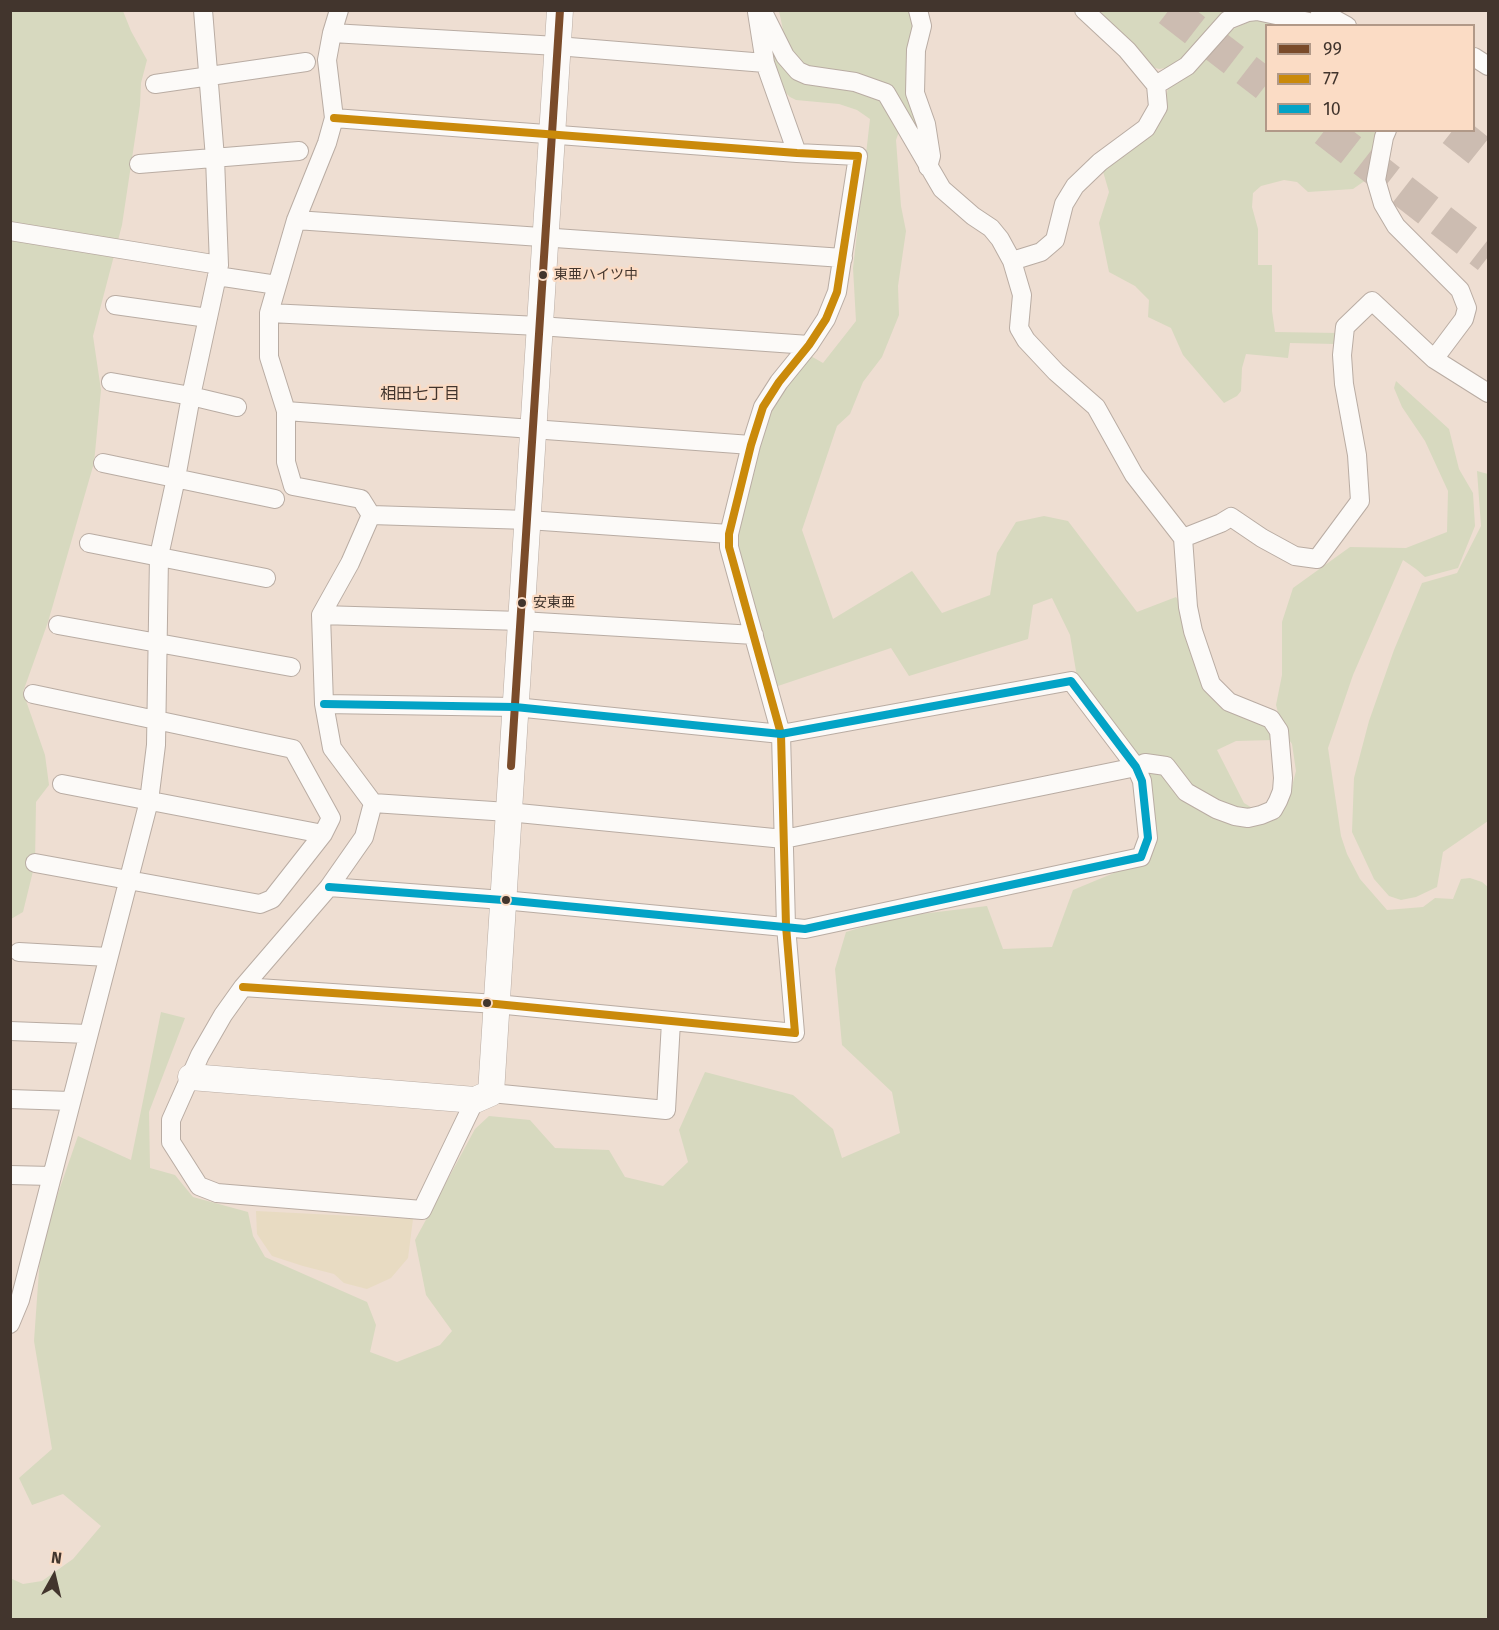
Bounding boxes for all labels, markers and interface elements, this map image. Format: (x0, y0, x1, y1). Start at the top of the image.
legend (1265, 24, 1475, 132)
text: 99 (1323, 38, 1342, 60)
text: 77 (1323, 68, 1339, 90)
text: 10 (1323, 98, 1341, 120)
place label: 東亜ハイツ中 (554, 267, 638, 283)
marker: 東亜ハイツ中 (537, 269, 549, 281)
district label: 相田七丁目 (380, 385, 460, 405)
place label: 安東亜 (533, 595, 575, 611)
marker: 安東亜 (516, 597, 528, 609)
unlabelled marker (500, 894, 512, 906)
unlabelled marker (481, 997, 493, 1009)
north arrow (24, 1546, 84, 1606)
text: N (50, 1548, 63, 1568)

